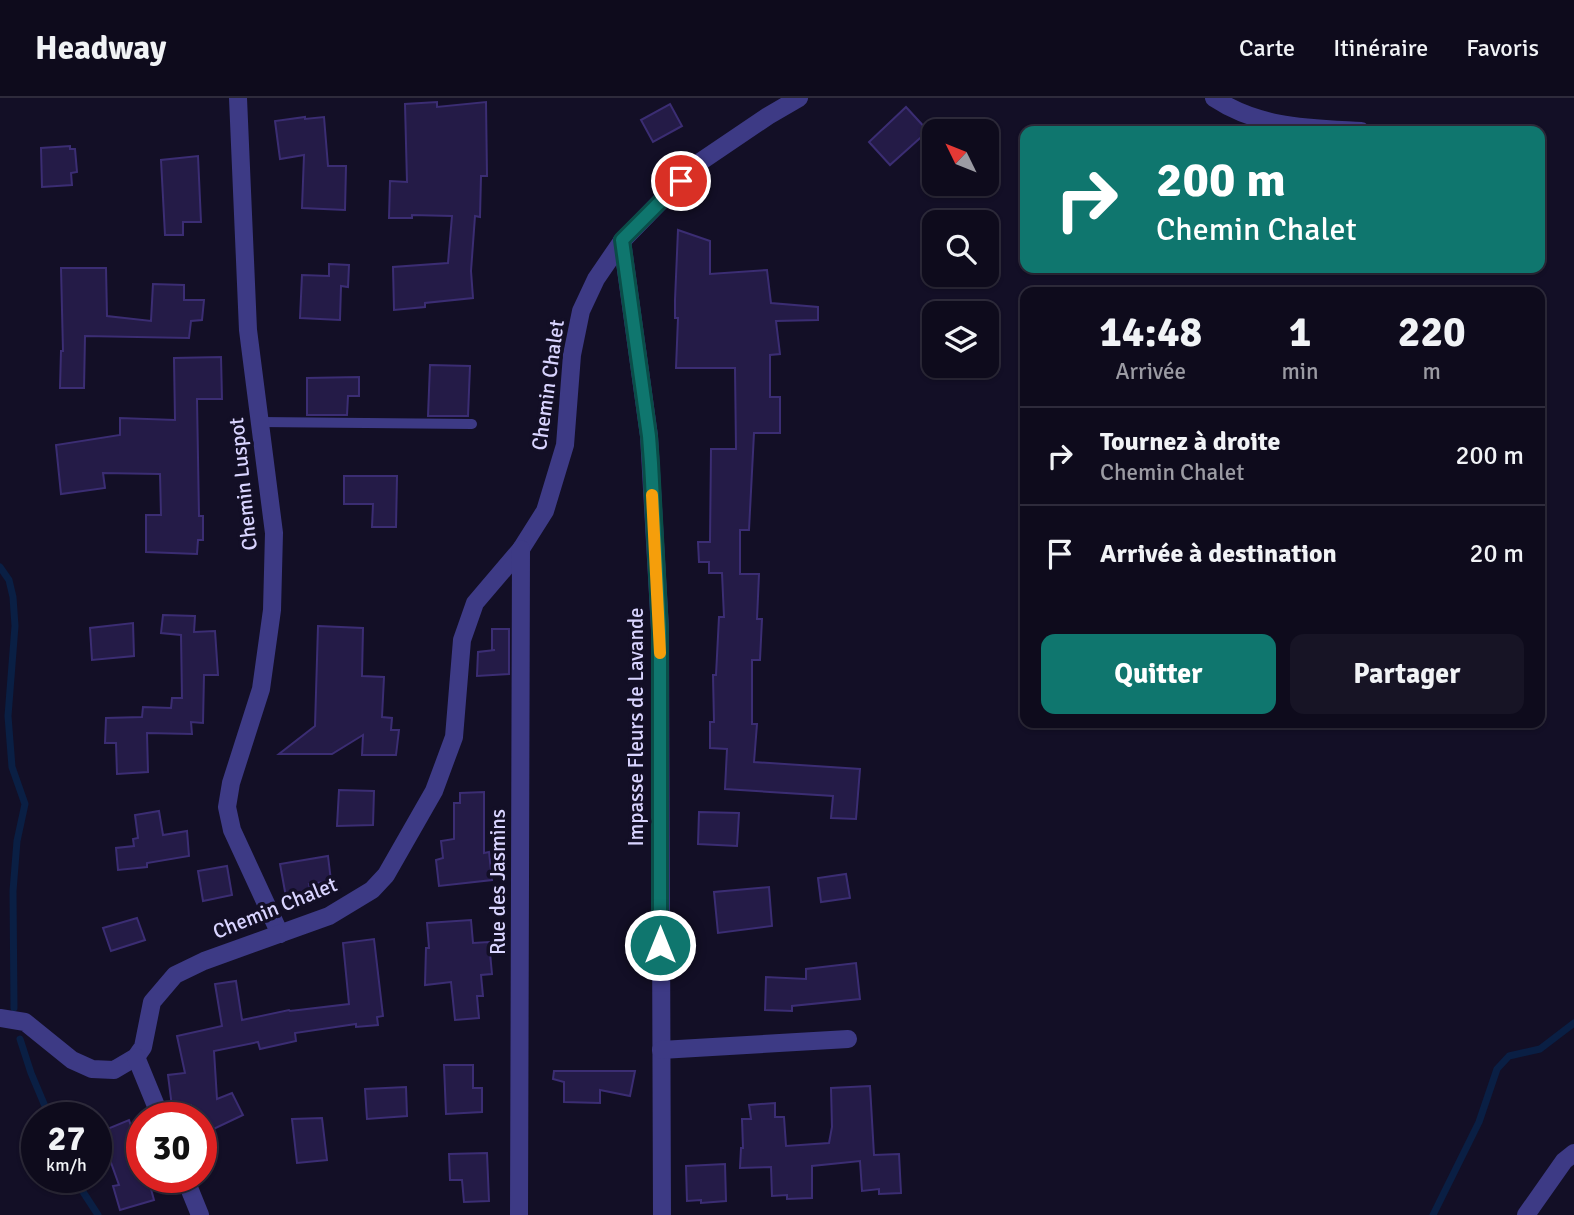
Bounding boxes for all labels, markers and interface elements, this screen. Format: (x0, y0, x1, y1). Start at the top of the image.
text: Headway (35, 28, 166, 69)
text: Carte (1239, 33, 1295, 63)
text: Itinéraire (1333, 33, 1428, 63)
text: Favoris (1466, 33, 1539, 63)
north arrow (922, 119, 999, 196)
map controls (922, 119, 999, 378)
text: 200 m (1156, 150, 1286, 210)
pin (651, 151, 711, 211)
icon: right (1041, 154, 1132, 245)
icon: arrive (662, 162, 700, 200)
button: search (922, 210, 999, 287)
text: Chemin Chalet (1156, 210, 1357, 249)
button: layers (922, 301, 999, 378)
text: 14:48 (1099, 307, 1202, 358)
text: 1 (1289, 307, 1311, 358)
text: 220 (1398, 307, 1466, 358)
street label: Chemin Chalet (526, 318, 570, 452)
text: Arrivée (1115, 357, 1186, 386)
text: min (1281, 357, 1319, 386)
text: m (1423, 357, 1441, 386)
street label: Chemin Luspot (223, 416, 263, 552)
text: Tournez à droite (1100, 426, 1280, 458)
icon: right (1041, 437, 1079, 475)
text: 200 m (1455, 440, 1524, 472)
text: Chemin Chalet (1100, 458, 1244, 487)
icon: arrive (1041, 535, 1079, 573)
text: Arrivée à destination (1100, 538, 1337, 570)
text: 20 m (1469, 538, 1524, 570)
street label: Impasse Fleurs de Lavande (623, 607, 649, 847)
button: Quitter (1041, 634, 1276, 714)
button: Partager (1290, 634, 1524, 714)
street label: Rue des Jasmins (485, 809, 511, 955)
street label: Chemin Chalet (209, 871, 341, 945)
position arrow (623, 908, 697, 982)
speed limit sign: 30 (126, 1102, 217, 1193)
text: 27 (48, 1117, 85, 1160)
text: km/h (46, 1154, 87, 1176)

